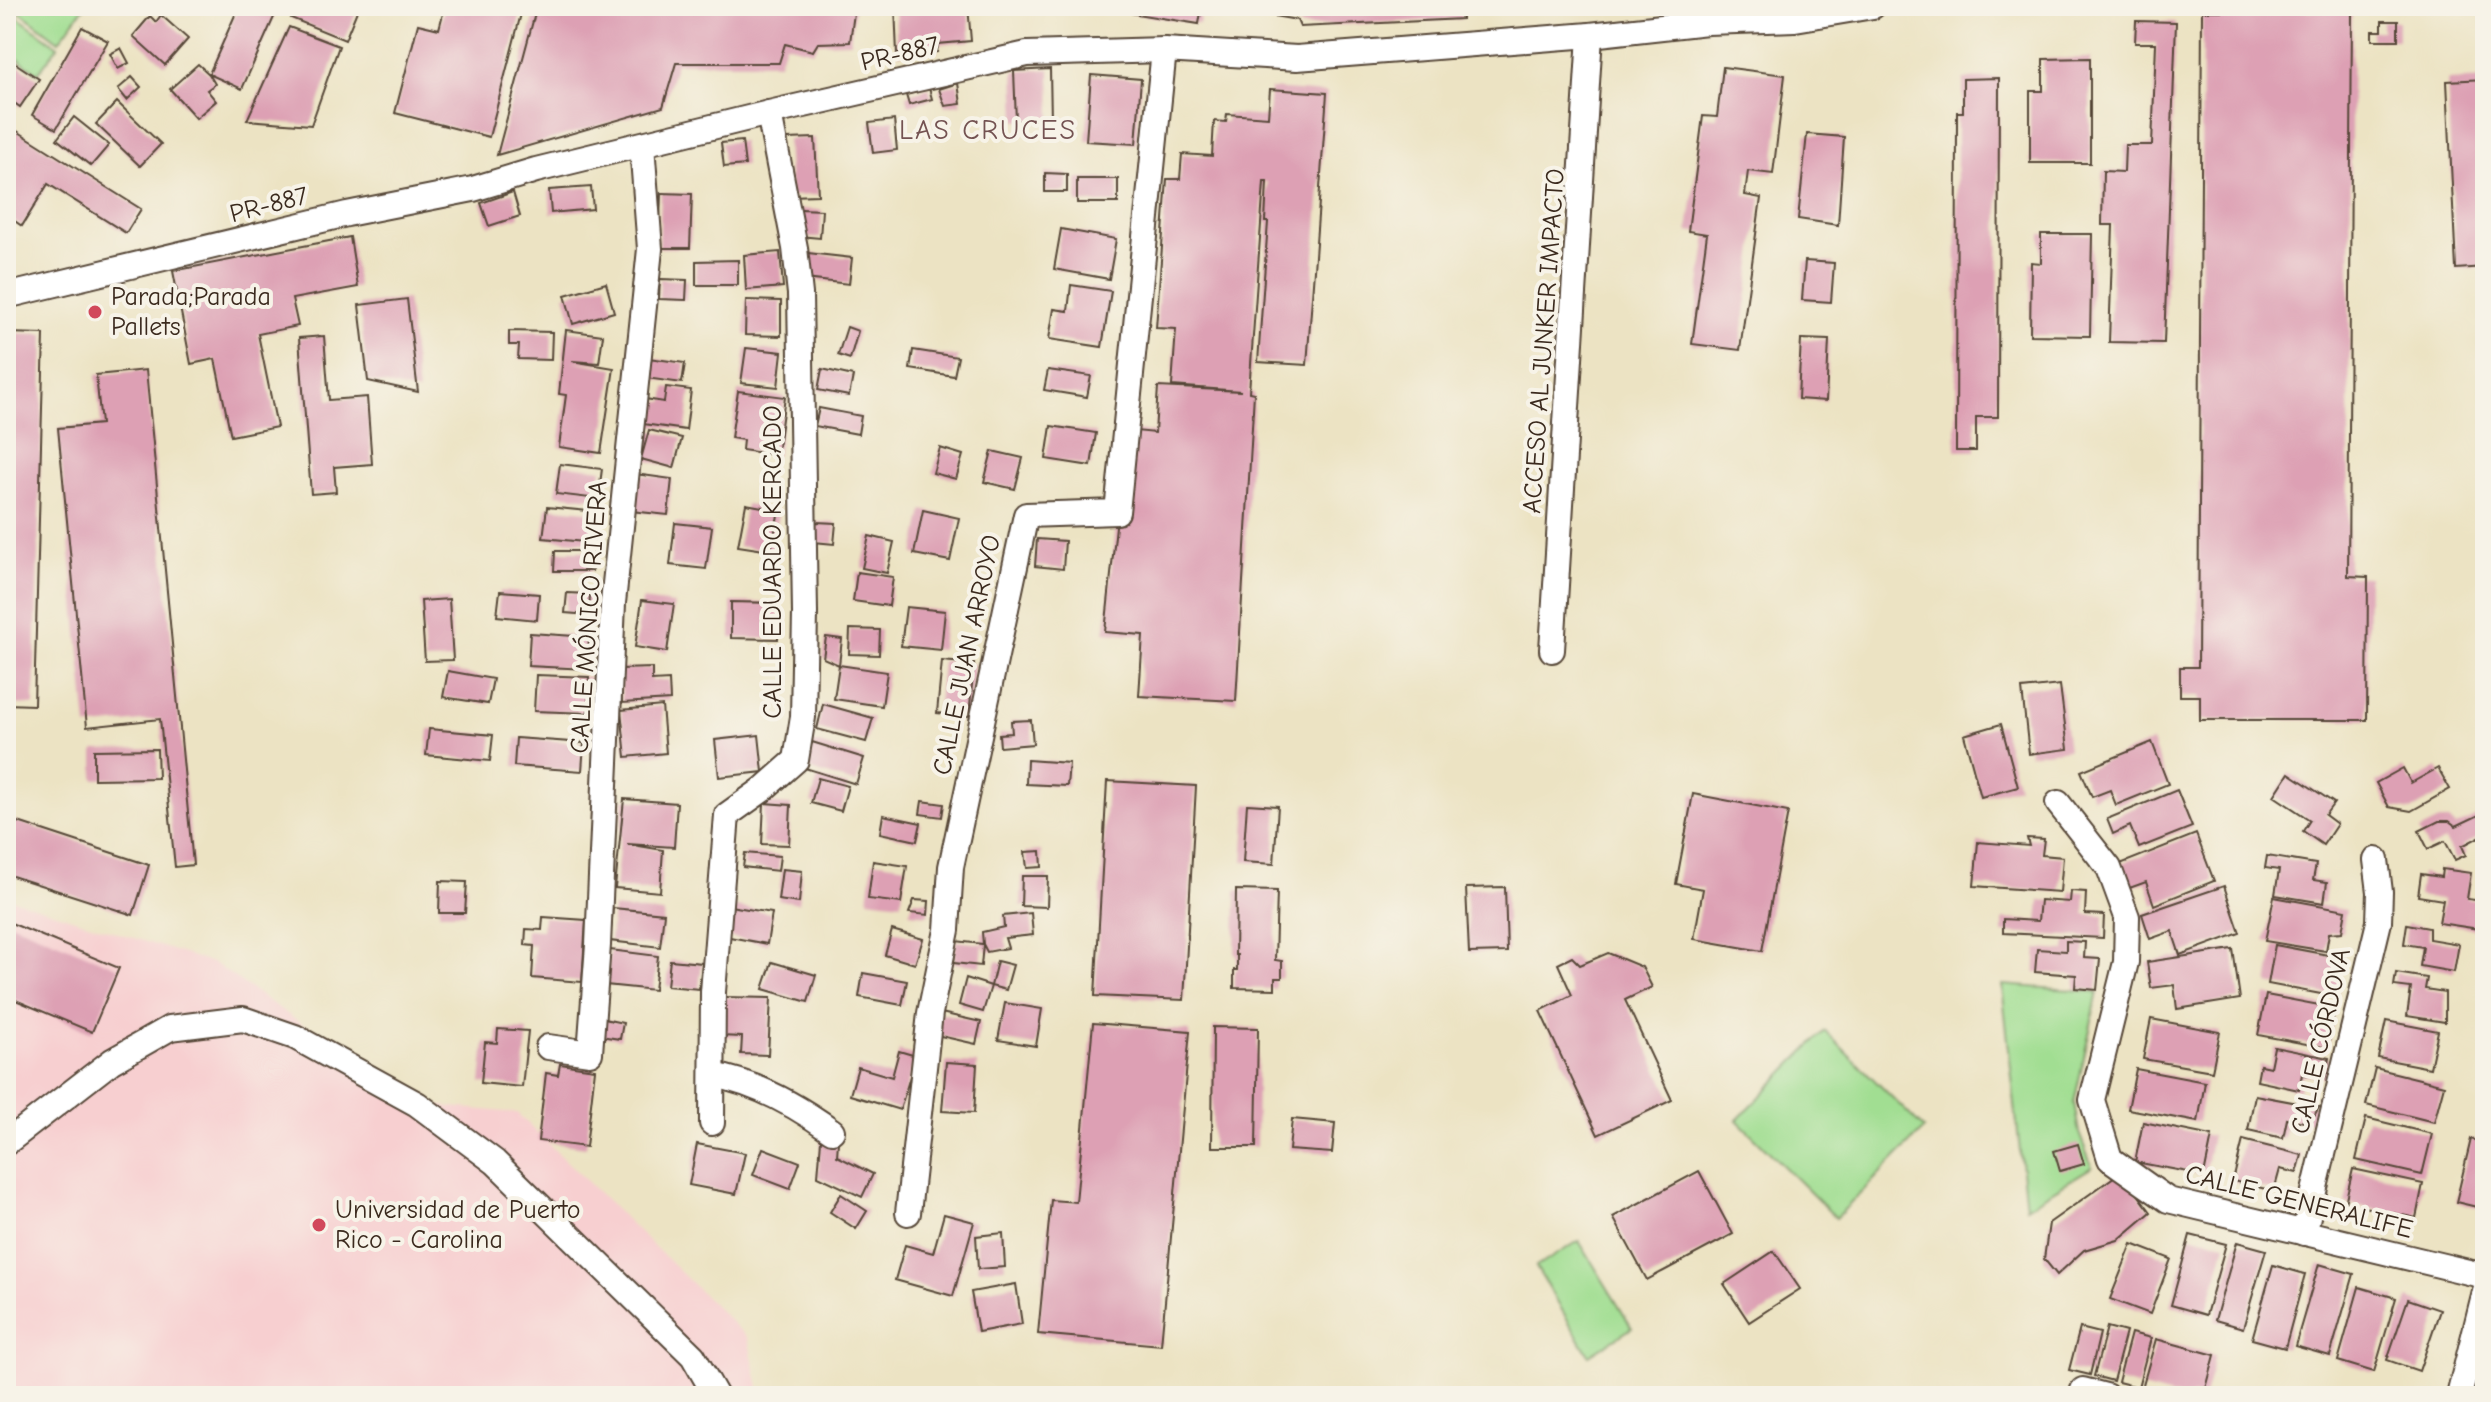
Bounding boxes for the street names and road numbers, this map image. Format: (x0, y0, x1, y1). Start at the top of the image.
street label: PR-887 (858, 30, 942, 78)
street label: ACCESO AL JUNKER IMPACTO (1517, 167, 1571, 515)
street label: PR-887 (227, 181, 311, 229)
street label: CALLE EDUARDO KERCADO (758, 405, 788, 719)
street label: CALLE MÓNICO RIVERA (563, 479, 614, 755)
street label: CALLE JUAN ARROYO (927, 532, 1007, 778)
street label: CALLE CÓRDOVA (2284, 945, 2357, 1137)
street label: CALLE GENERALIFE (2182, 1159, 2416, 1245)

